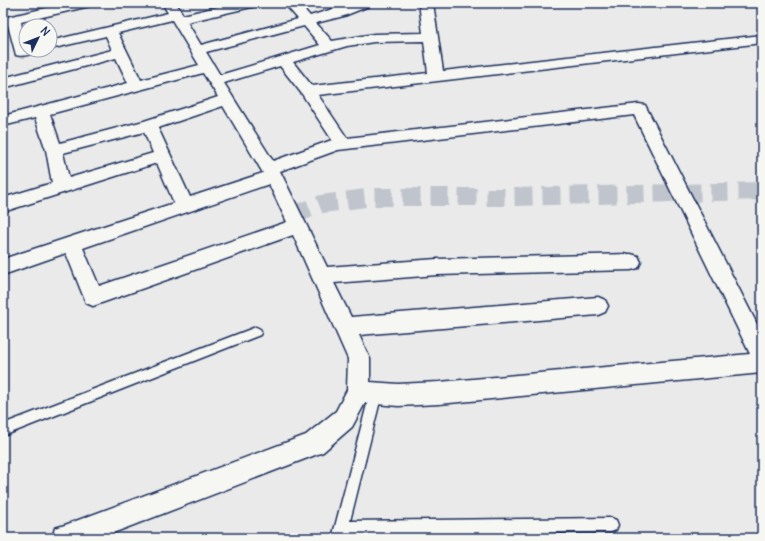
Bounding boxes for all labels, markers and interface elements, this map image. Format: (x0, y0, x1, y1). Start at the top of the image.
north arrow (18, 18, 58, 58)
text: N (38, 24, 53, 39)

